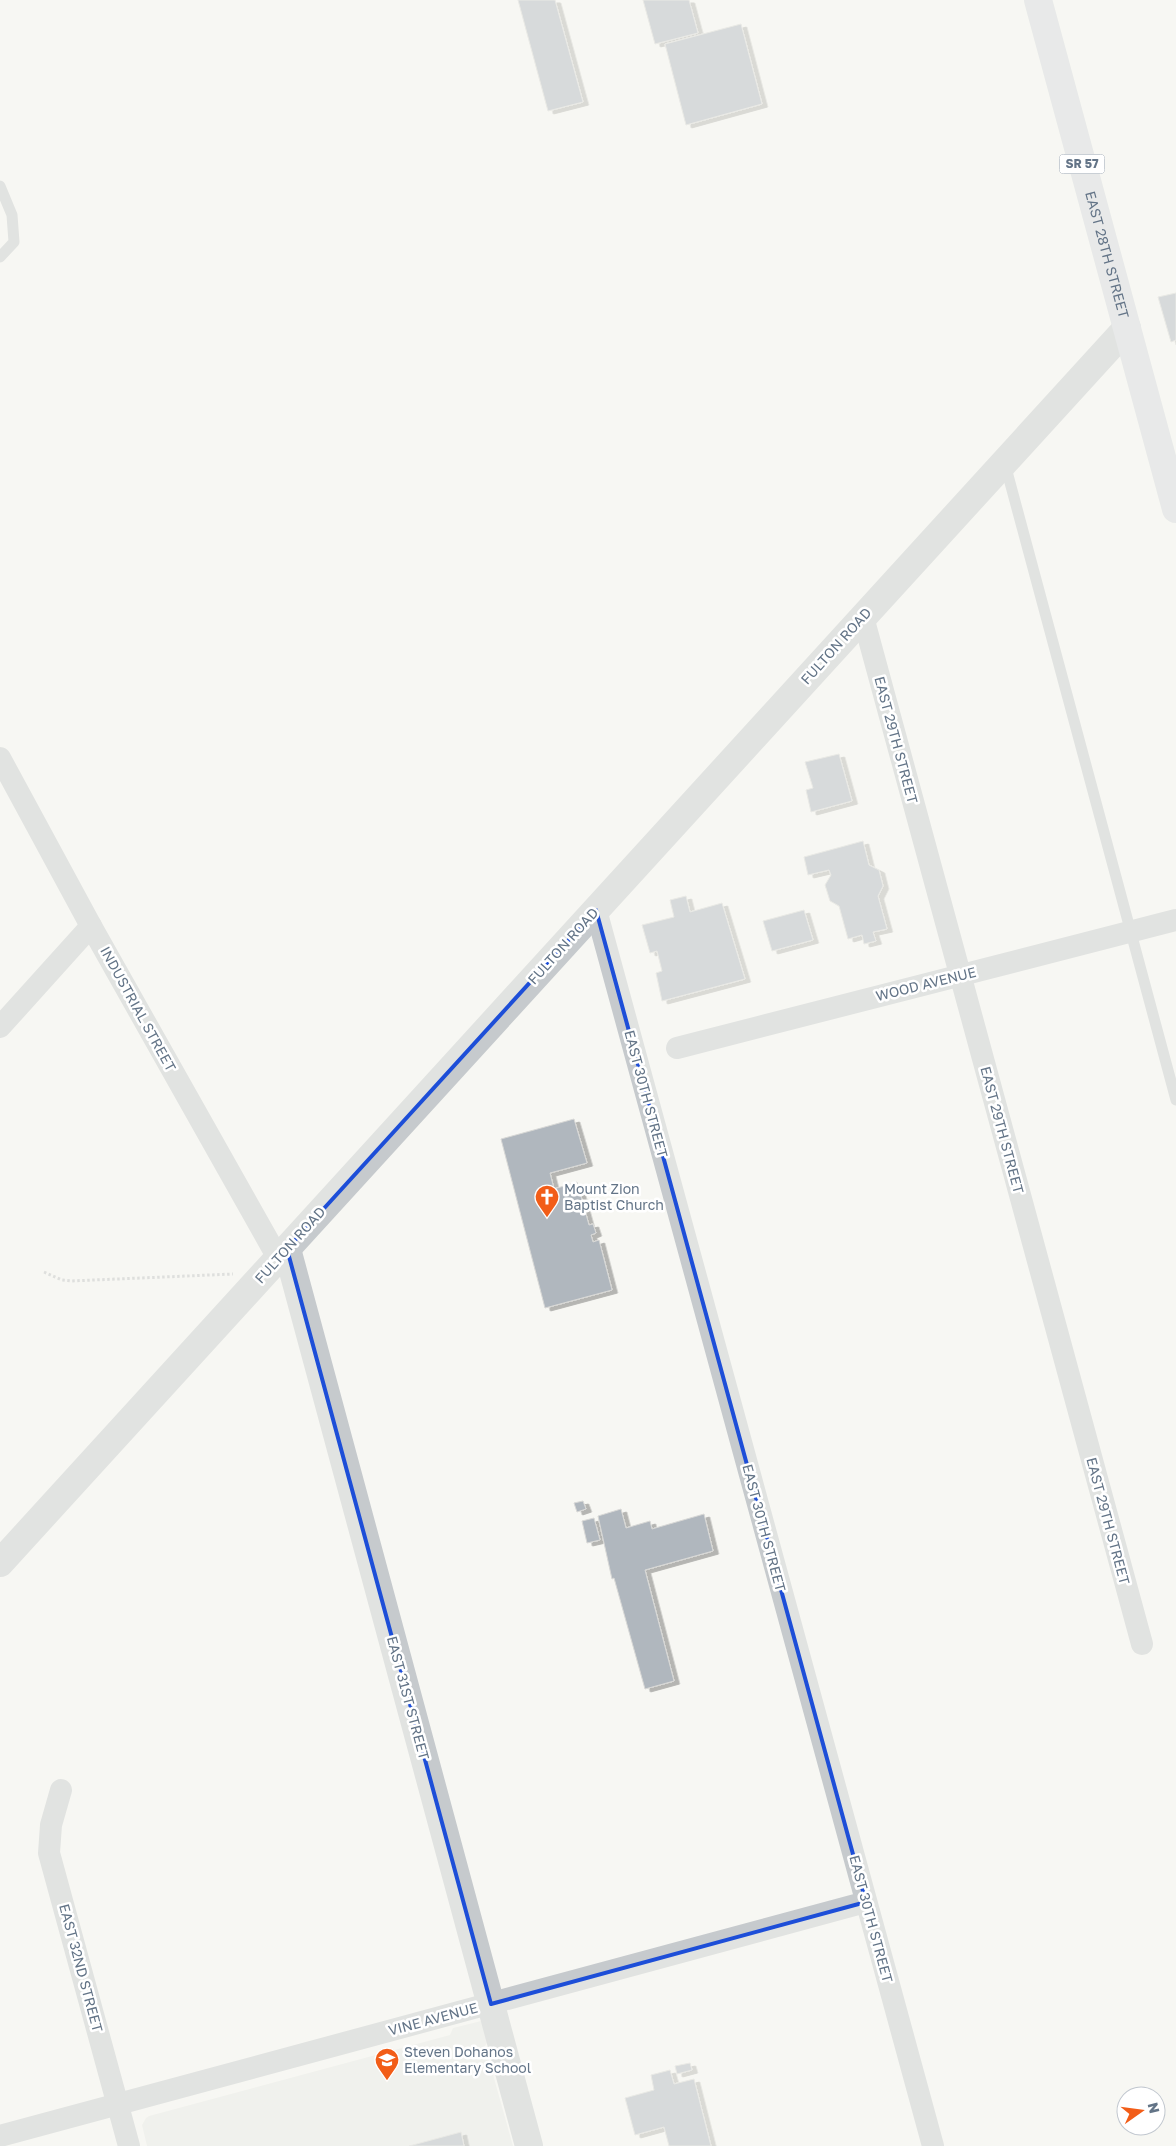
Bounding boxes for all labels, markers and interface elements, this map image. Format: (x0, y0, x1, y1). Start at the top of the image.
road number: SR 57 (1060, 154, 1104, 173)
street label: EAST 28TH STREET (1082, 189, 1133, 321)
street label: FULTON ROAD (797, 604, 874, 687)
street label: EAST 29TH STREET (871, 674, 922, 806)
street label: FULTON ROAD (524, 904, 601, 987)
street label: INDUSTRIAL STREET (97, 943, 180, 1074)
street label: WOOD AVENUE (874, 963, 978, 1004)
street label: EAST 30TH STREET (621, 1028, 672, 1160)
street label: EAST 29TH STREET (977, 1064, 1028, 1196)
place label: Mount Zion Baptist Church (564, 1180, 664, 1213)
church icon: Mount Zion Baptist Church (534, 1184, 560, 1218)
street label: FULTON ROAD (251, 1203, 328, 1286)
street label: EAST 29TH STREET (1083, 1455, 1134, 1587)
street label: EAST 30TH STREET (739, 1462, 790, 1594)
street label: EAST 31ST STREET (384, 1634, 433, 1762)
street label: EAST 30TH STREET (846, 1853, 897, 1985)
street label: EAST 32ND STREET (56, 1902, 107, 2034)
street label: VINE AVENUE (386, 1998, 479, 2039)
place label: Steven Dohanos Elementary School (404, 2043, 531, 2076)
school or university icon: Steven Dohanos Elementary School (374, 2047, 400, 2081)
north arrow (1116, 2086, 1166, 2136)
text: N (1145, 2101, 1164, 2115)

